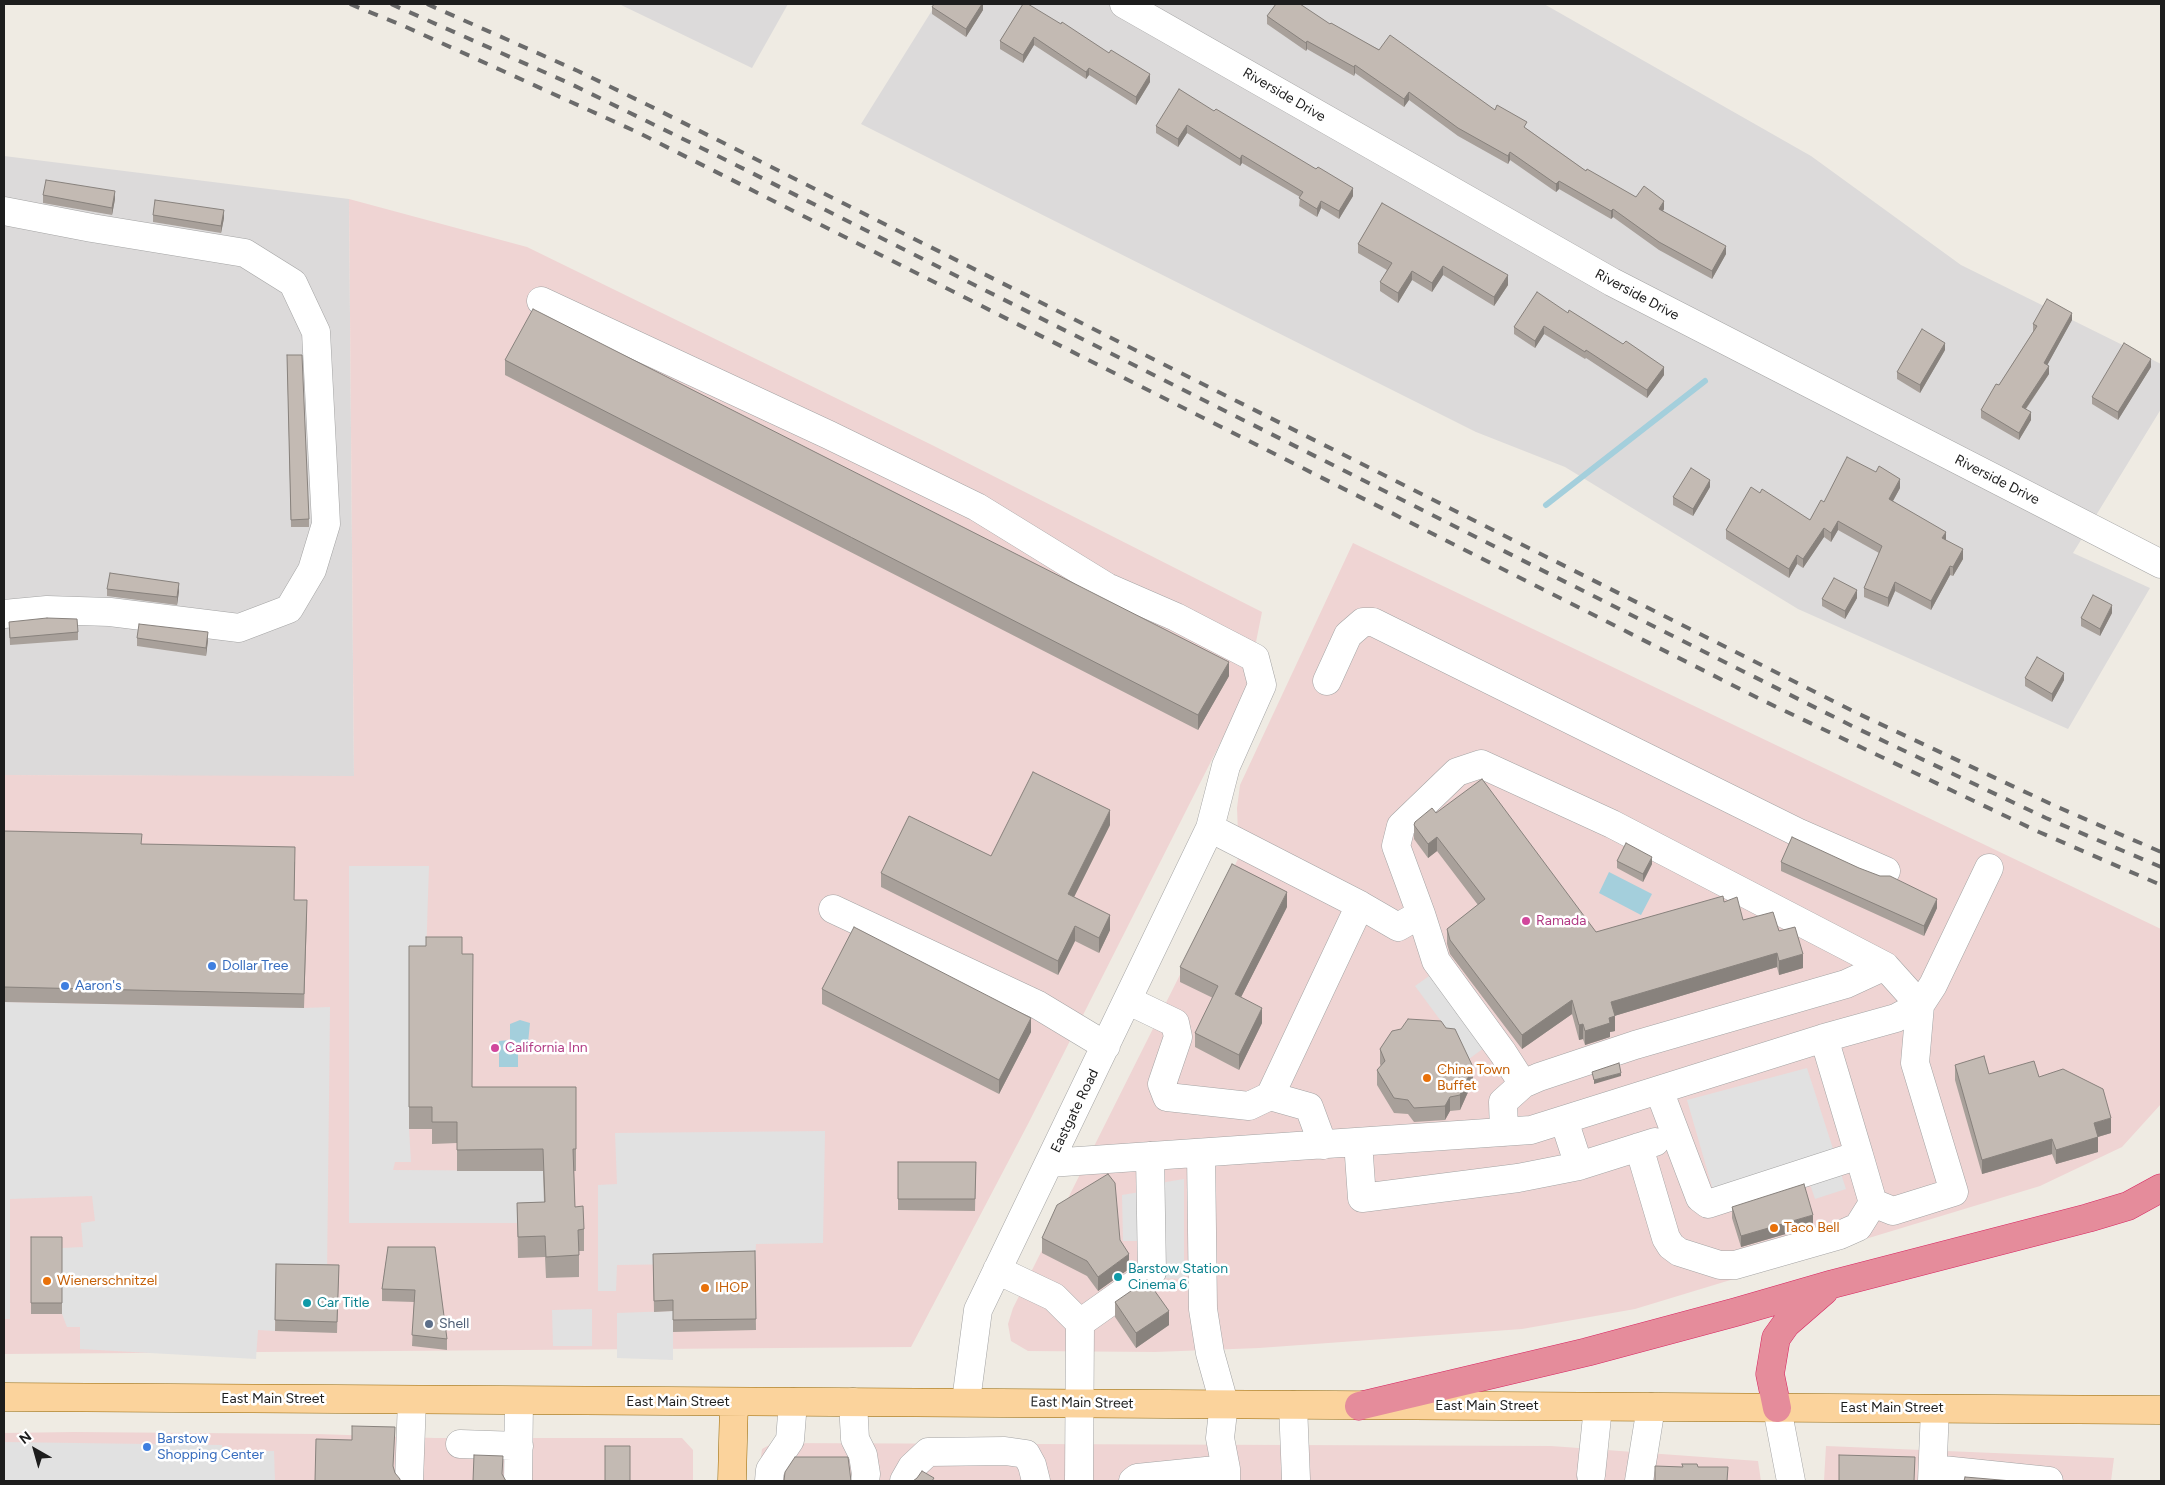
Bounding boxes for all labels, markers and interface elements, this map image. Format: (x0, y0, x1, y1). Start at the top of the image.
street label: Riverside Drive (1240, 64, 1328, 126)
street label: Riverside Drive (1592, 266, 1682, 324)
street label: Riverside Drive (1952, 451, 2042, 509)
place label: Ramada (1536, 913, 1586, 929)
marker: Ramada (1520, 915, 1532, 927)
place label: Dollar Tree (222, 958, 288, 974)
marker: Dollar Tree (206, 960, 218, 972)
place label: Aaron's (75, 978, 122, 994)
marker: Aaron's (59, 980, 71, 992)
place label: California Inn (505, 1040, 588, 1056)
marker: California Inn (489, 1042, 501, 1054)
place label: China Town Buffet (1437, 1062, 1510, 1094)
street label: Eastgate Road (1047, 1066, 1103, 1156)
marker: China Town Buffet (1421, 1072, 1433, 1084)
place label: Taco Bell (1784, 1220, 1840, 1236)
marker: Taco Bell (1768, 1222, 1780, 1234)
place label: Barstow Station Cinema 6 (1128, 1261, 1228, 1294)
marker: Barstow Station Cinema 6 (1112, 1271, 1124, 1283)
place label: Wienerschnitzel (57, 1273, 157, 1289)
marker: Wienerschnitzel (41, 1275, 53, 1287)
place label: IHOP (715, 1280, 748, 1296)
marker: IHOP (699, 1282, 711, 1294)
place label: Car Title (317, 1295, 369, 1311)
marker: Car Title (301, 1297, 313, 1309)
place label: Shell (439, 1316, 469, 1332)
marker: Shell (423, 1318, 435, 1330)
street label: East Main Street (221, 1391, 325, 1407)
street label: East Main Street (626, 1394, 730, 1410)
street label: East Main Street (1030, 1394, 1134, 1412)
street label: East Main Street (1435, 1398, 1539, 1414)
street label: East Main Street (1840, 1400, 1944, 1416)
north arrow (10, 1425, 60, 1475)
text: N (16, 1428, 35, 1448)
place label: Barstow Shopping Center (157, 1431, 264, 1464)
marker: Barstow Shopping Center (141, 1441, 153, 1453)

